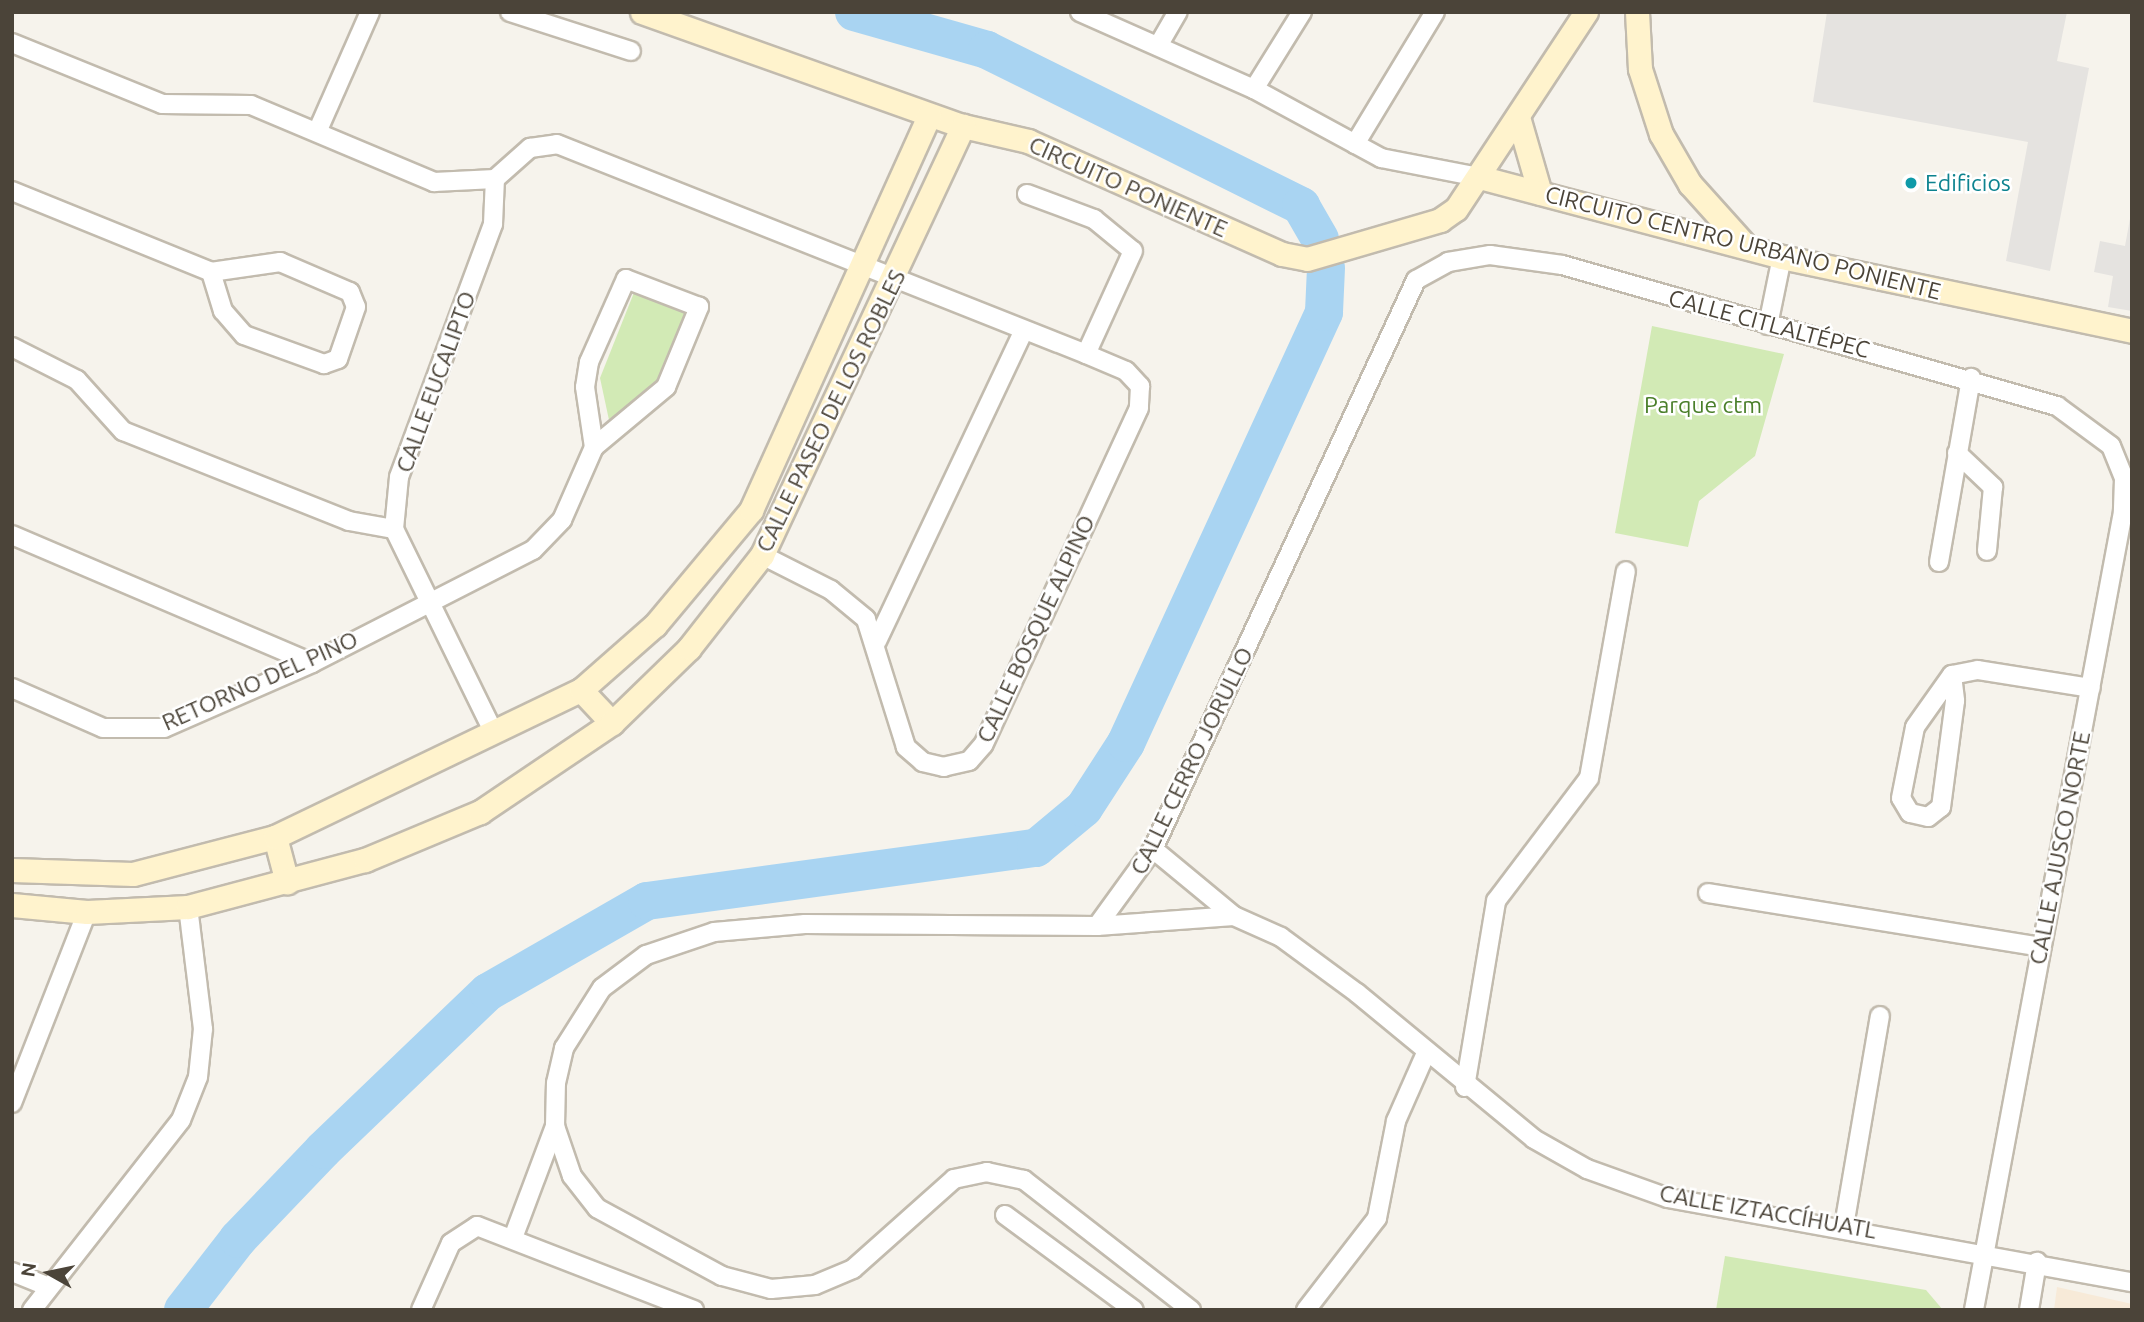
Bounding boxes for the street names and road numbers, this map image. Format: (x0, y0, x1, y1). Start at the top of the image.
street label: CIRCUITO PONIENTE (1025, 131, 1231, 243)
street label: CIRCUITO CENTRO URBANO PONIENTE (1542, 180, 1944, 306)
street label: CALLE PASEO DE LOS ROBLES (750, 265, 912, 557)
street label: CALLE CITLALTÉPEC (1666, 284, 1872, 364)
street label: CALLE EUCALIPTO (390, 288, 482, 476)
street label: CALLE BOSQUE ALPINO (971, 511, 1101, 747)
street label: RETORNO DEL PINO (158, 625, 362, 737)
street label: CALLE CERRO JORULLO (1125, 643, 1259, 879)
street label: CALLE AJUSCO NORTE (2024, 729, 2096, 967)
street label: CALLE IZTACCÍHUATL (1657, 1179, 1879, 1245)

